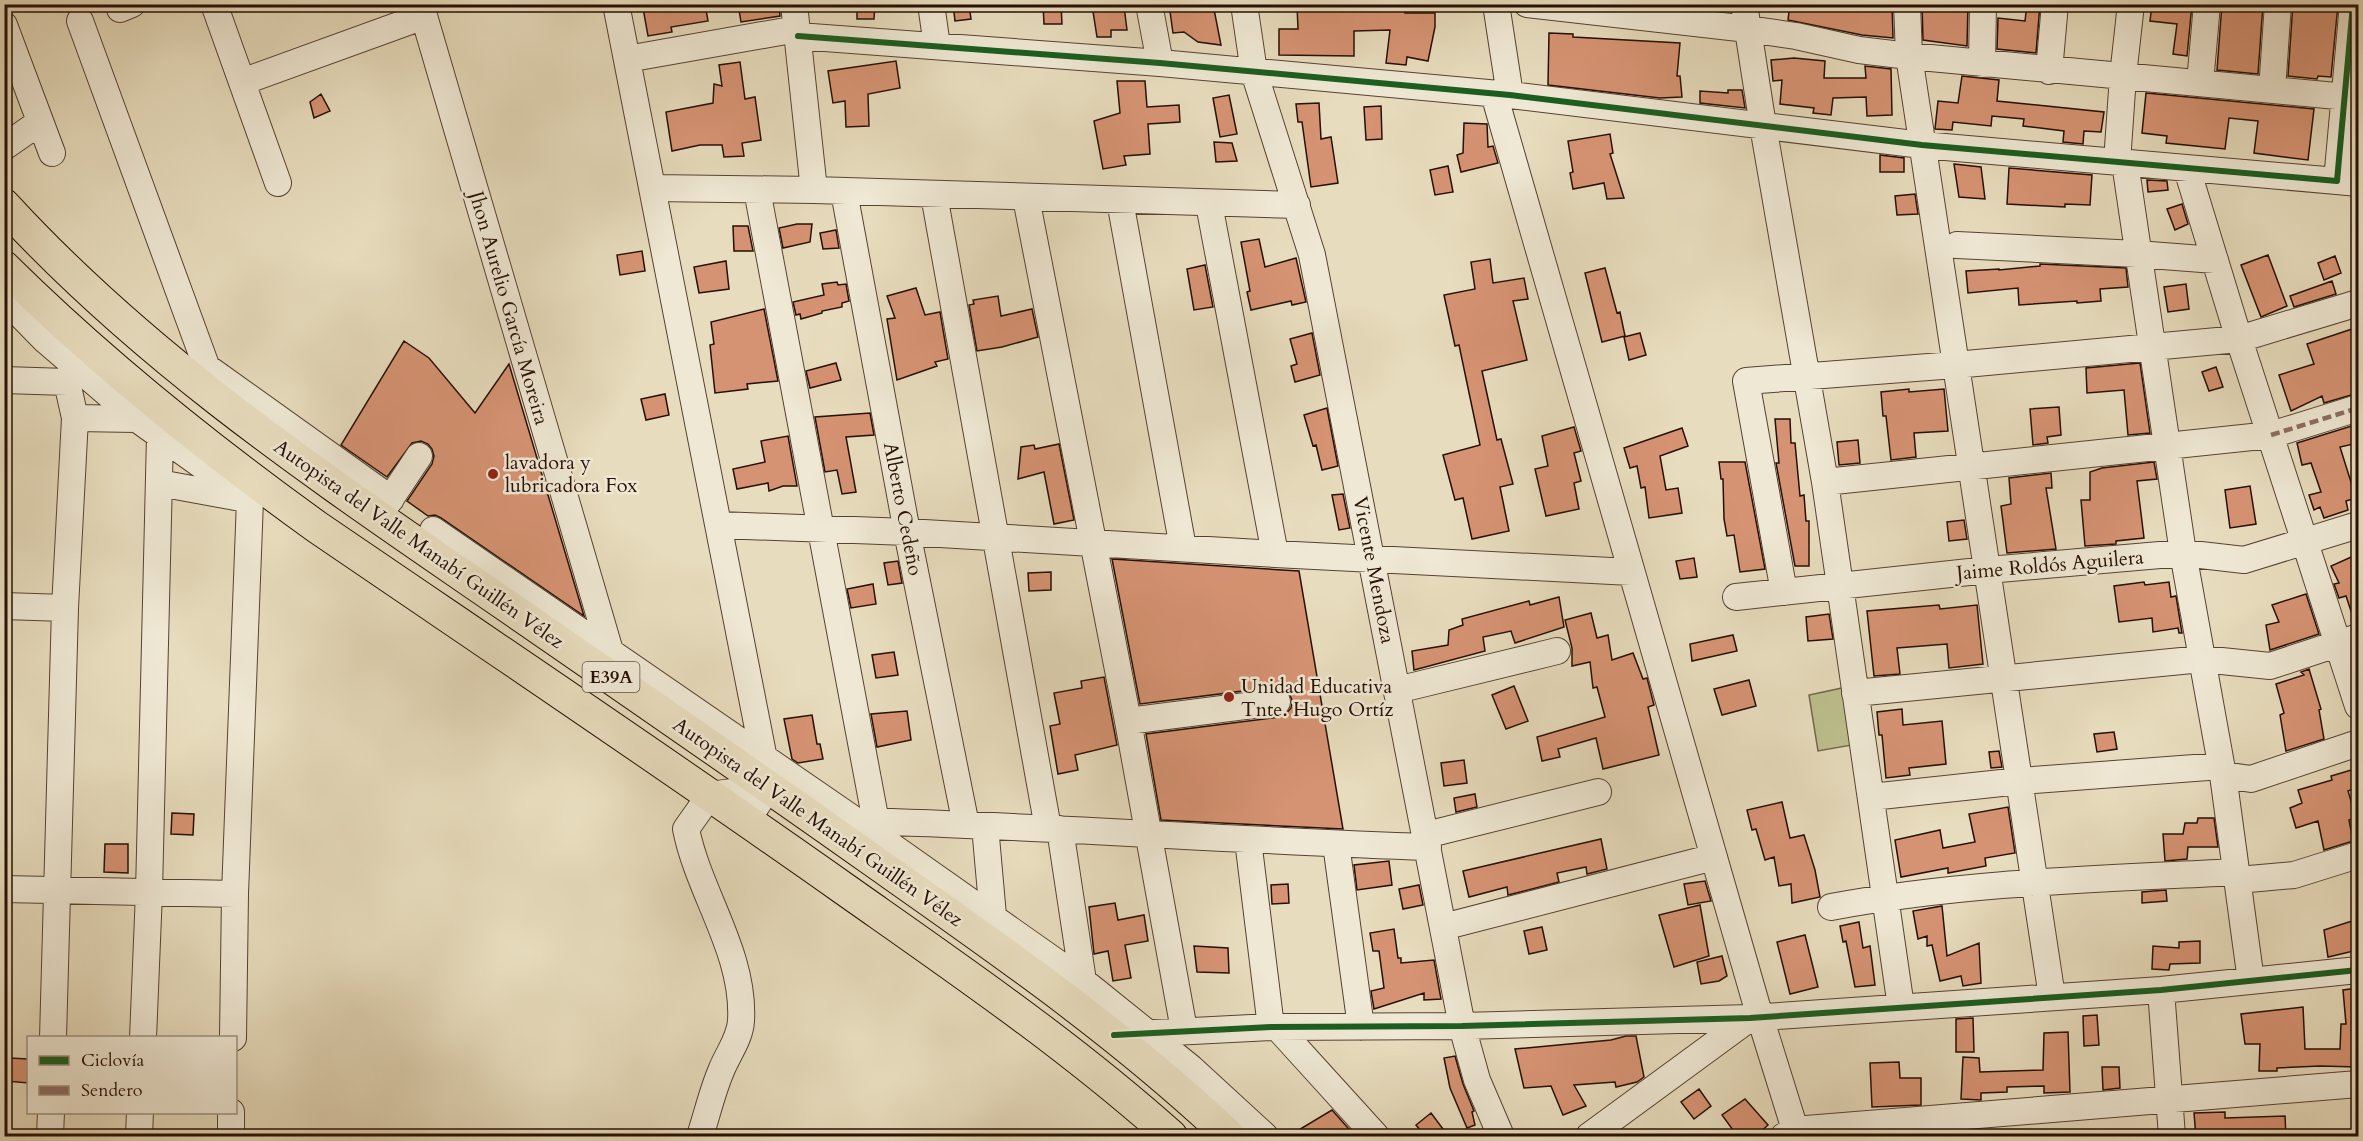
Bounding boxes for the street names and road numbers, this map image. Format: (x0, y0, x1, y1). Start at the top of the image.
street label: Jhon Aurelio García Moreira (462, 185, 555, 428)
street label: Autopista del Valle Manabí Guillén Vélez (269, 433, 569, 655)
street label: Alberto Cedeño (877, 440, 929, 578)
street label: Vicente Mendoza (1347, 494, 1402, 646)
street label: Jaime Roldós Aguilera (1952, 543, 2145, 587)
road number: E39A (582, 662, 640, 692)
street label: Autopista del Valle Manabí Guillén Vélez (668, 711, 968, 933)

